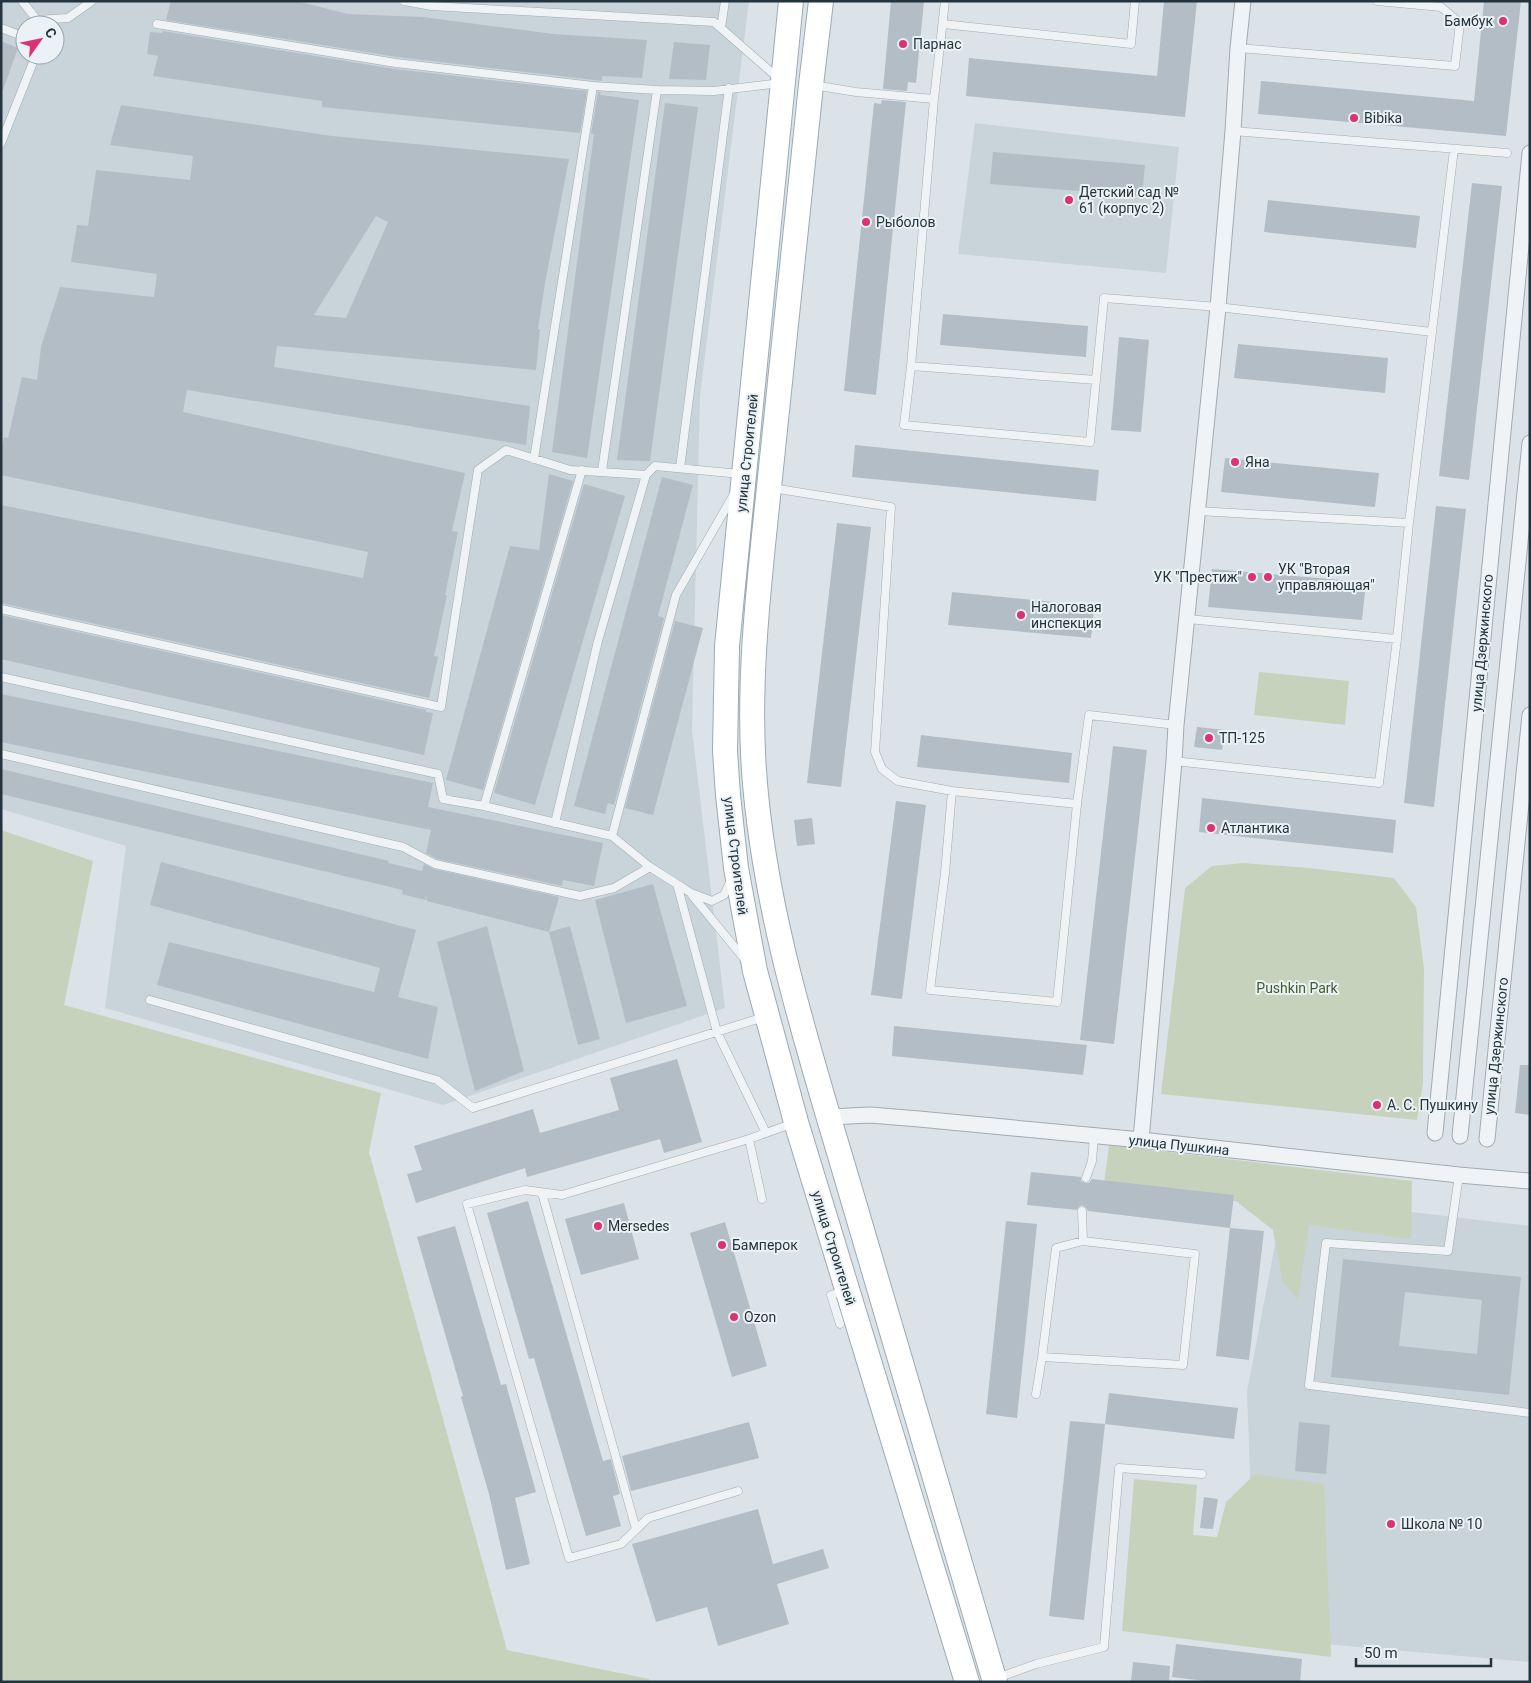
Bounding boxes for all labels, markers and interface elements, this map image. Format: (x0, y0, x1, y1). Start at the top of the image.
place label: Бамбук (1444, 13, 1493, 29)
north arrow (15, 15, 65, 65)
marker: Бамбук (1497, 15, 1509, 27)
text: С (42, 25, 60, 41)
place label: Парнас (913, 36, 961, 52)
marker: Парнас (897, 38, 909, 50)
place label: Bibika (1364, 110, 1402, 126)
marker: Bibika (1348, 112, 1360, 124)
place label: Детский сад № 61 (корпус 2) (1079, 184, 1179, 217)
marker: Детский сад № 61 (корпус 2) (1063, 194, 1075, 206)
place label: Рыболов (876, 214, 935, 230)
marker: Рыболов (860, 216, 872, 228)
street label: улица Строителей (733, 393, 761, 513)
place label: Яна (1245, 454, 1270, 470)
marker: Яна (1229, 456, 1241, 468)
place label: УК "Вторая управляющая" (1278, 561, 1375, 593)
place label: УК "Престиж" (1154, 569, 1242, 585)
marker: УК "Престиж" (1246, 571, 1258, 583)
marker: УК "Вторая управляющая" (1262, 571, 1274, 583)
street label: улица Дзержинского (1468, 574, 1496, 712)
place label: Налоговая инспекция (1031, 599, 1102, 631)
marker: Налоговая инспекция (1015, 609, 1027, 621)
place label: ТП-125 (1219, 730, 1265, 746)
marker: ТП-125 (1203, 732, 1215, 744)
street label: улица Строителей (721, 796, 751, 916)
place label: Атлантика (1221, 820, 1290, 836)
marker: Атлантика (1205, 822, 1217, 834)
street label: улица Дзержинского (1481, 976, 1511, 1115)
park label: Pushkin Park (1256, 980, 1339, 996)
place label: А. С. Пушкину (1387, 1097, 1478, 1113)
marker: А. С. Пушкину (1371, 1099, 1383, 1111)
street label: улица Пушкина (1128, 1132, 1230, 1158)
street label: улица Строителей (809, 1189, 859, 1307)
place label: Mersedes (608, 1218, 670, 1234)
marker: Mersedes (592, 1220, 604, 1232)
place label: Бамперок (732, 1237, 798, 1253)
marker: Бамперок (716, 1239, 728, 1251)
place label: Ozon (744, 1309, 776, 1325)
marker: Ozon (728, 1311, 740, 1323)
place label: Школа № 10 (1401, 1516, 1482, 1532)
marker: Школа № 10 (1385, 1518, 1397, 1530)
scale bar (1356, 1636, 1491, 1668)
text: 50 m (1364, 1644, 1398, 1662)

